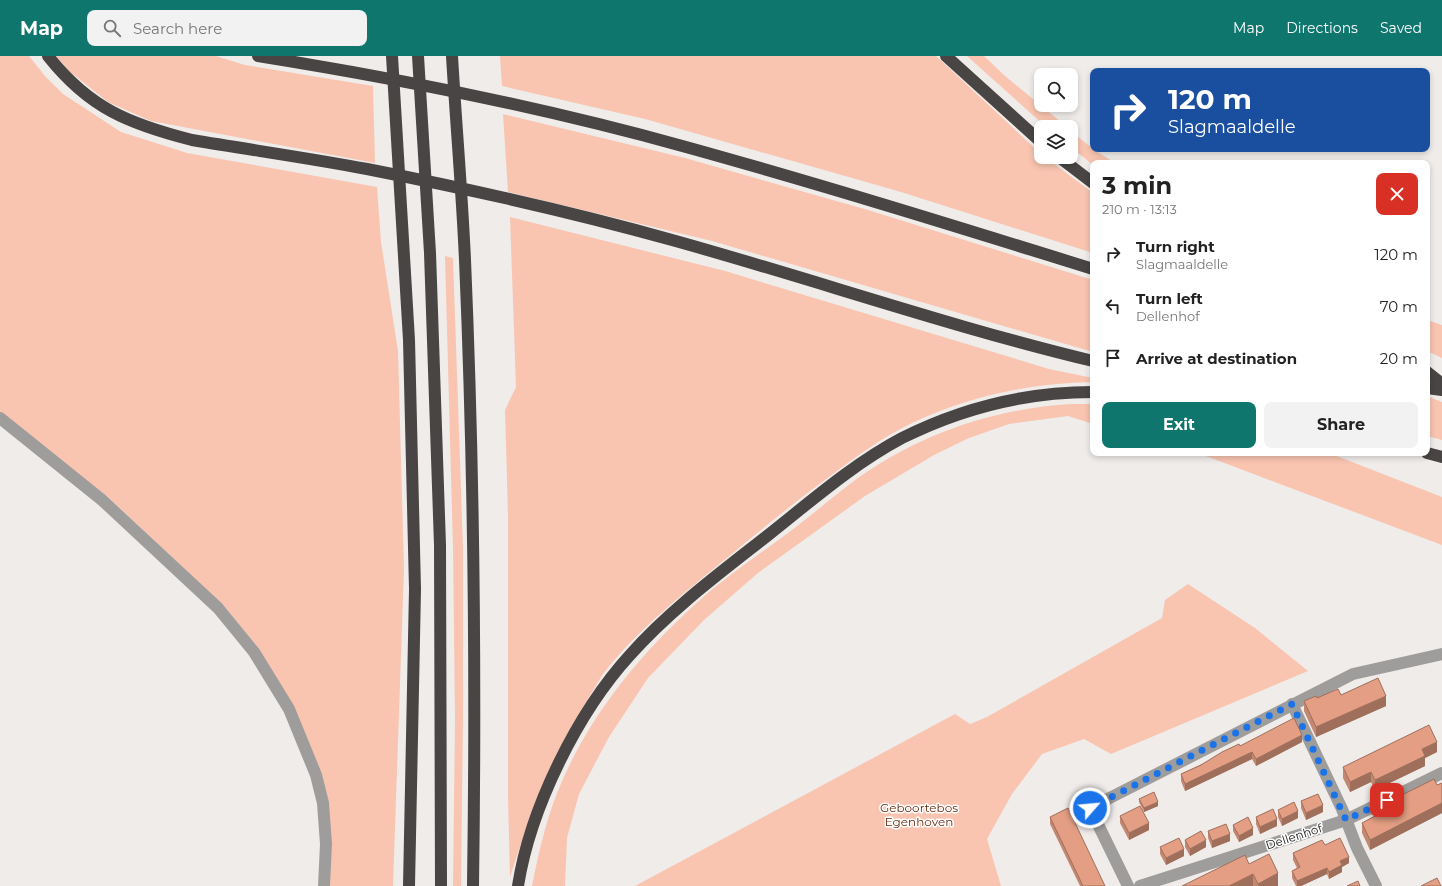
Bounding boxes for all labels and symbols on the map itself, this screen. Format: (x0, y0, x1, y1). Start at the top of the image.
pin (1370, 783, 1404, 817)
position arrow (1069, 787, 1111, 829)
park label: Geboortebos Egenhoven (880, 800, 958, 829)
street label: Dellenhof (1264, 820, 1325, 853)

